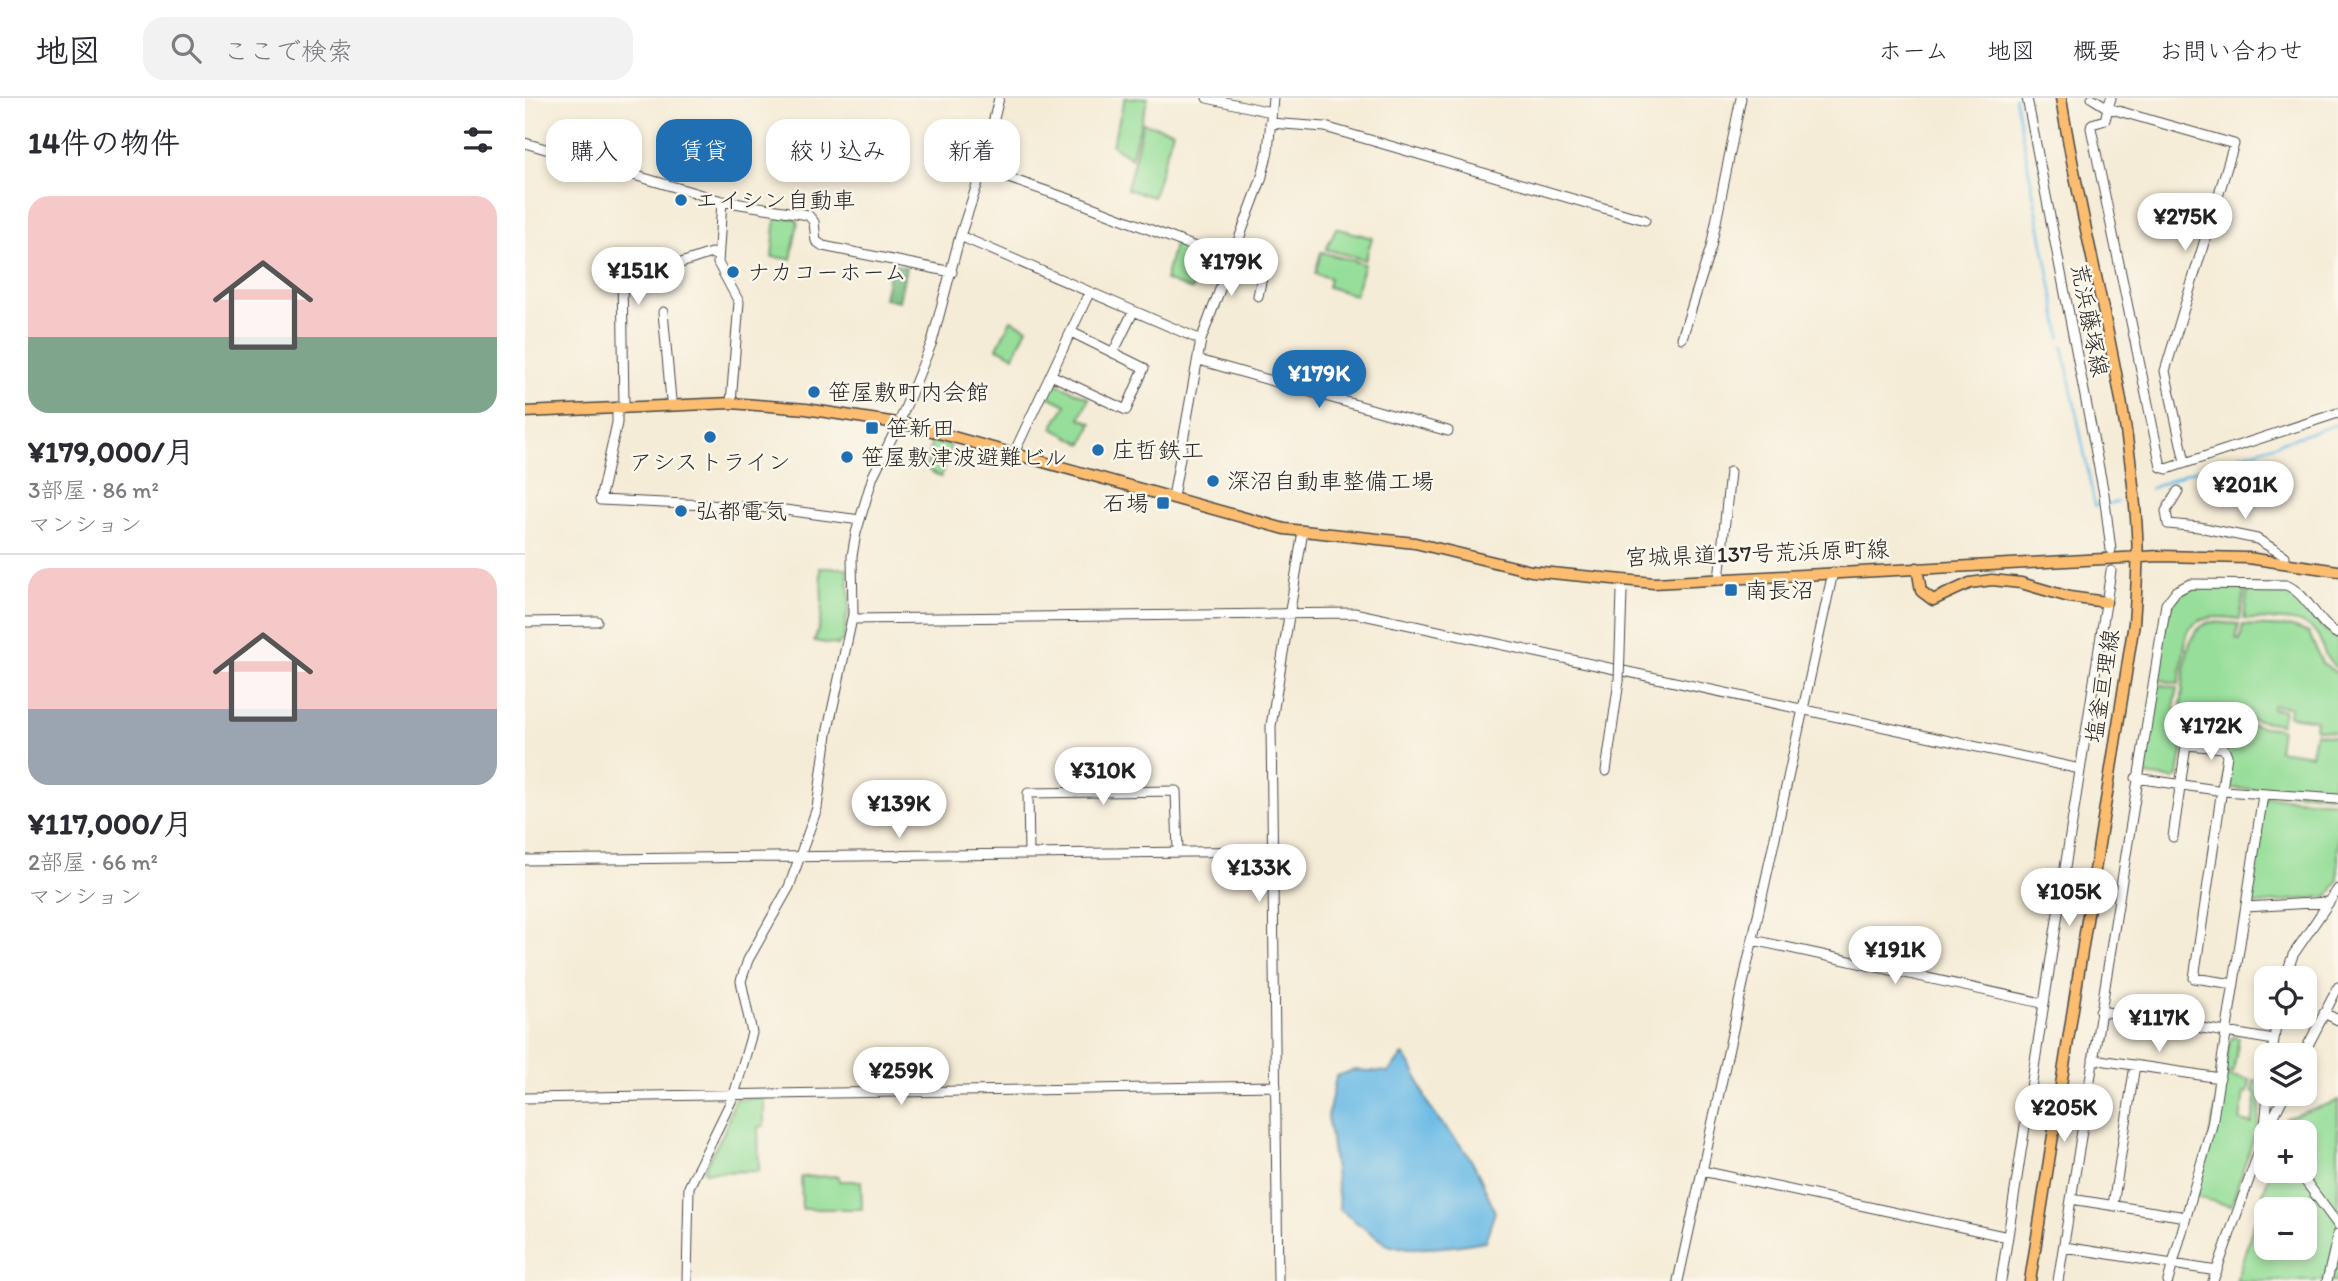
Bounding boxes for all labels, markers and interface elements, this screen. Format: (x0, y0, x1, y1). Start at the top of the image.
search box (143, 17, 633, 80)
icon: search (167, 29, 205, 67)
text: 地図 (35, 31, 101, 70)
text: ここで検索 (223, 35, 353, 67)
text: ホーム (1878, 36, 1949, 65)
text: 地図 (1987, 36, 2035, 65)
text: 概要 (2073, 36, 2121, 65)
text: お問い合わせ (2159, 36, 2303, 65)
chip: 購入 (546, 119, 642, 182)
chip: 賃貸 (656, 119, 752, 182)
chip: 絞り込み (766, 119, 910, 182)
chip: 新着 (924, 119, 1020, 182)
icon: filters (459, 121, 497, 159)
text: 14件の物件 (28, 124, 180, 161)
place label: エイシン自動車 (695, 186, 856, 214)
marker: エイシン自動車 (673, 192, 689, 208)
pin: ¥275K (2136, 194, 2234, 253)
text: ¥275K (2153, 202, 2217, 230)
pin: ¥179K (1182, 238, 1280, 298)
icon: home (200, 242, 326, 368)
text: ¥179K (1200, 247, 1262, 275)
pin: ¥151K (589, 248, 687, 307)
text: ¥151K (608, 256, 669, 284)
place label: ナカコーホーム (747, 258, 907, 286)
street label: 荒浜藤塚線 (2065, 261, 2115, 379)
marker: ナカコーホーム (725, 264, 741, 280)
pin: ¥179K (1270, 350, 1368, 410)
text: ¥179K (1288, 359, 1350, 387)
place label: 笹屋敷町内会館 (828, 378, 989, 406)
marker: 笹屋敷町内会館 (806, 384, 822, 400)
place label: 笹新田 (886, 414, 955, 442)
marker: 笹新田 (864, 420, 880, 436)
marker: アシストライン (702, 429, 718, 445)
text: ¥179,000/月 (28, 433, 194, 470)
place label: 庄哲鉄工 (1112, 436, 1204, 464)
marker: 庄哲鉄工 (1090, 442, 1106, 458)
place label: 笹屋敷津波避難ビル (861, 443, 1068, 471)
place label: アシストライン (629, 448, 791, 476)
marker: 笹屋敷津波避難ビル (839, 449, 855, 465)
pin: ¥201K (2196, 462, 2294, 521)
place label: 深沼自動車整備工場 (1227, 467, 1434, 495)
text: ¥201K (2213, 470, 2277, 498)
marker: 深沼自動車整備工場 (1205, 473, 1221, 489)
text: 3部屋 · 86 m² (28, 476, 159, 504)
place label: 石場 (1103, 489, 1149, 517)
marker: 石場 (1155, 495, 1171, 511)
place label: 弘都電気 (695, 497, 787, 525)
marker: 弘都電気 (673, 503, 689, 519)
text: マンション (28, 510, 142, 538)
street label: 宮城県道137号荒浜原町線 (1624, 534, 1890, 572)
place label: 南長沼 (1745, 576, 1814, 604)
marker: 南長沼 (1723, 582, 1739, 598)
icon: home (200, 614, 326, 740)
street label: 塩釜亘理線 (2079, 627, 2125, 745)
pin: ¥172K (2162, 702, 2260, 762)
text: ¥172K (2180, 711, 2242, 739)
pin: ¥310K (1054, 748, 1152, 807)
text: ¥310K (1071, 756, 1135, 784)
pin: ¥139K (850, 780, 948, 840)
text: ¥139K (868, 789, 930, 817)
text: ¥117,000/月 (28, 805, 193, 842)
pin: ¥133K (1210, 844, 1308, 904)
text: 2部屋 · 66 m² (28, 848, 158, 876)
text: ¥133K (1227, 853, 1291, 881)
pin: ¥105K (2020, 868, 2118, 928)
text: ¥105K (2037, 877, 2101, 905)
text: マンション (28, 882, 142, 910)
pin: ¥191K (1846, 926, 1944, 986)
text: ¥191K (1865, 935, 1925, 963)
map controls (2254, 966, 2317, 1260)
button: locate (2254, 966, 2317, 1029)
pin: ¥117K (2110, 995, 2208, 1054)
text: ¥117K (2129, 1003, 2189, 1031)
button: layers (2254, 1043, 2317, 1106)
pin: ¥259K (852, 1048, 950, 1107)
text: ¥259K (869, 1056, 933, 1084)
pin: ¥205K (2015, 1084, 2113, 1144)
text: ¥205K (2031, 1093, 2097, 1121)
button: + (2254, 1120, 2317, 1183)
button: − (2254, 1197, 2317, 1260)

